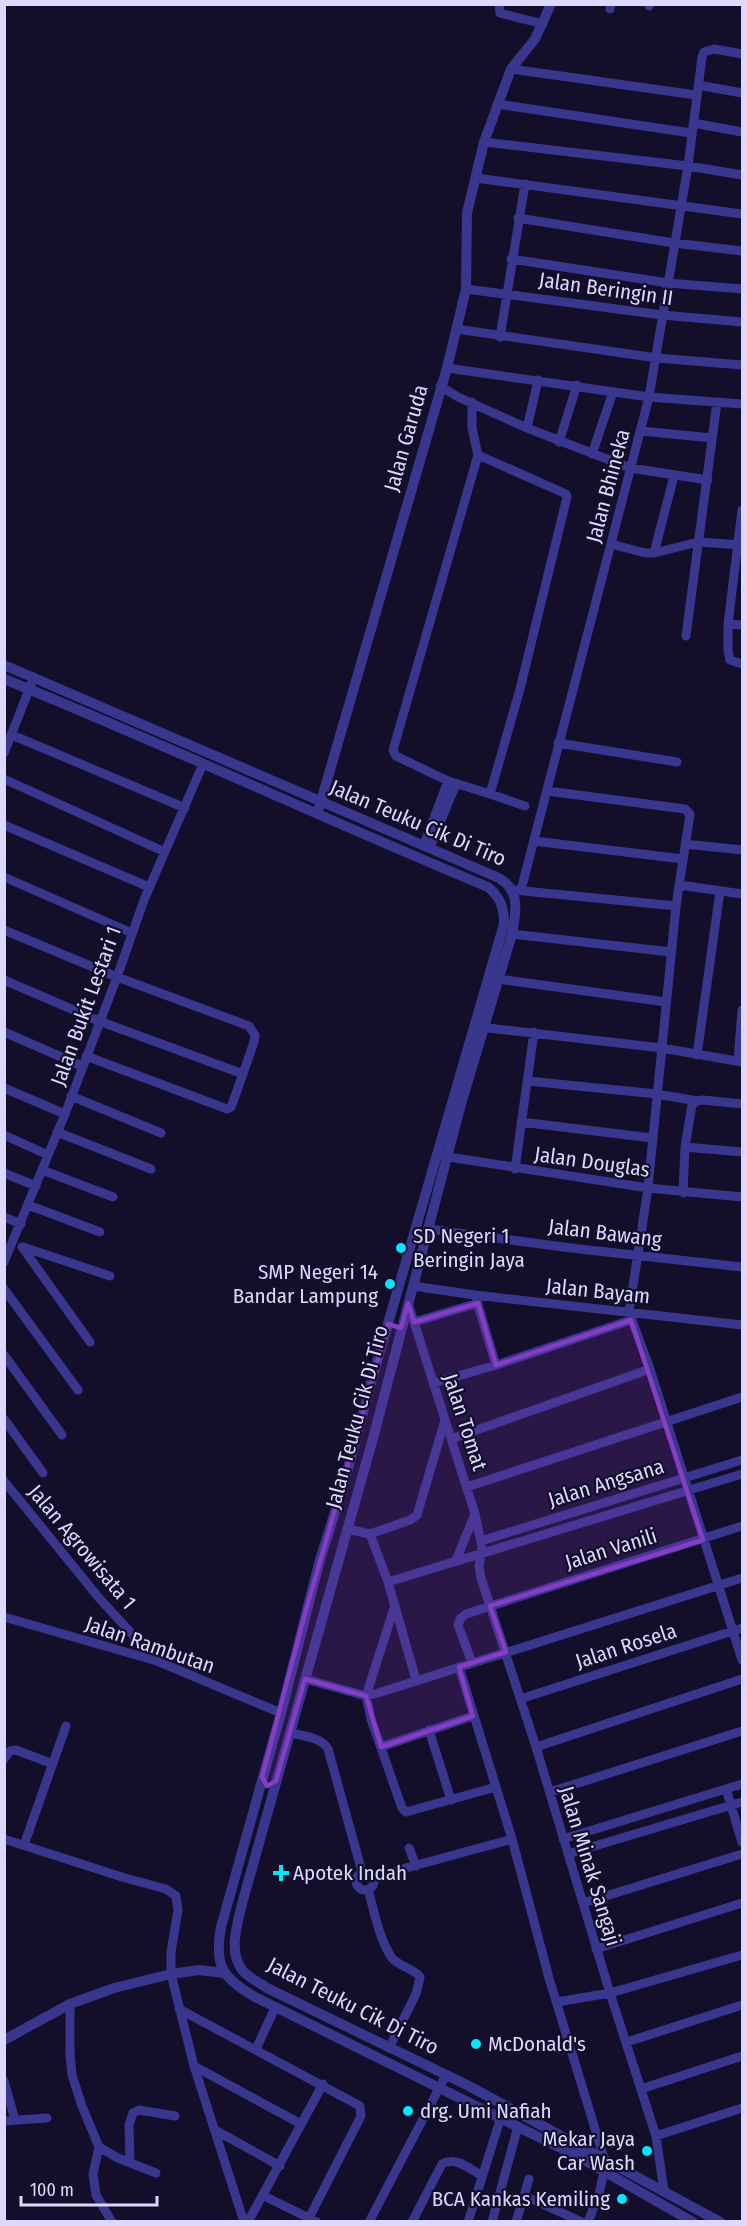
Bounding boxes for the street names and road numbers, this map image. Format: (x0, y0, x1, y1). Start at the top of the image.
street label: Jalan Beringin II (537, 267, 675, 311)
street label: Jalan Garuda (378, 382, 434, 494)
street label: Jalan Bhineka (580, 426, 636, 546)
street label: Jalan Teuku Cik Di Tiro (326, 774, 510, 872)
street label: Jalan Bukit Lestari 1 (45, 923, 127, 1089)
street label: Jalan Douglas (533, 1141, 651, 1183)
street label: Jalan Bawang (547, 1213, 663, 1253)
street label: Jalan Bayam (545, 1273, 651, 1309)
street label: Jalan Teuku Cik Di Tiro (320, 1322, 394, 1512)
street label: Jalan Tomat (437, 1370, 493, 1474)
street label: Jalan Angsana (545, 1453, 667, 1513)
street label: Jalan Agrowisata 1 (22, 1479, 142, 1615)
street label: Jalan Vanili (562, 1523, 660, 1575)
street label: Jalan Rambutan (82, 1611, 218, 1679)
street label: Jalan Rosela (572, 1617, 680, 1675)
street label: Jalan Minak Sangaji (553, 1783, 627, 1949)
street label: Jalan Teuku Cik Di Tiro (263, 1952, 443, 2060)

